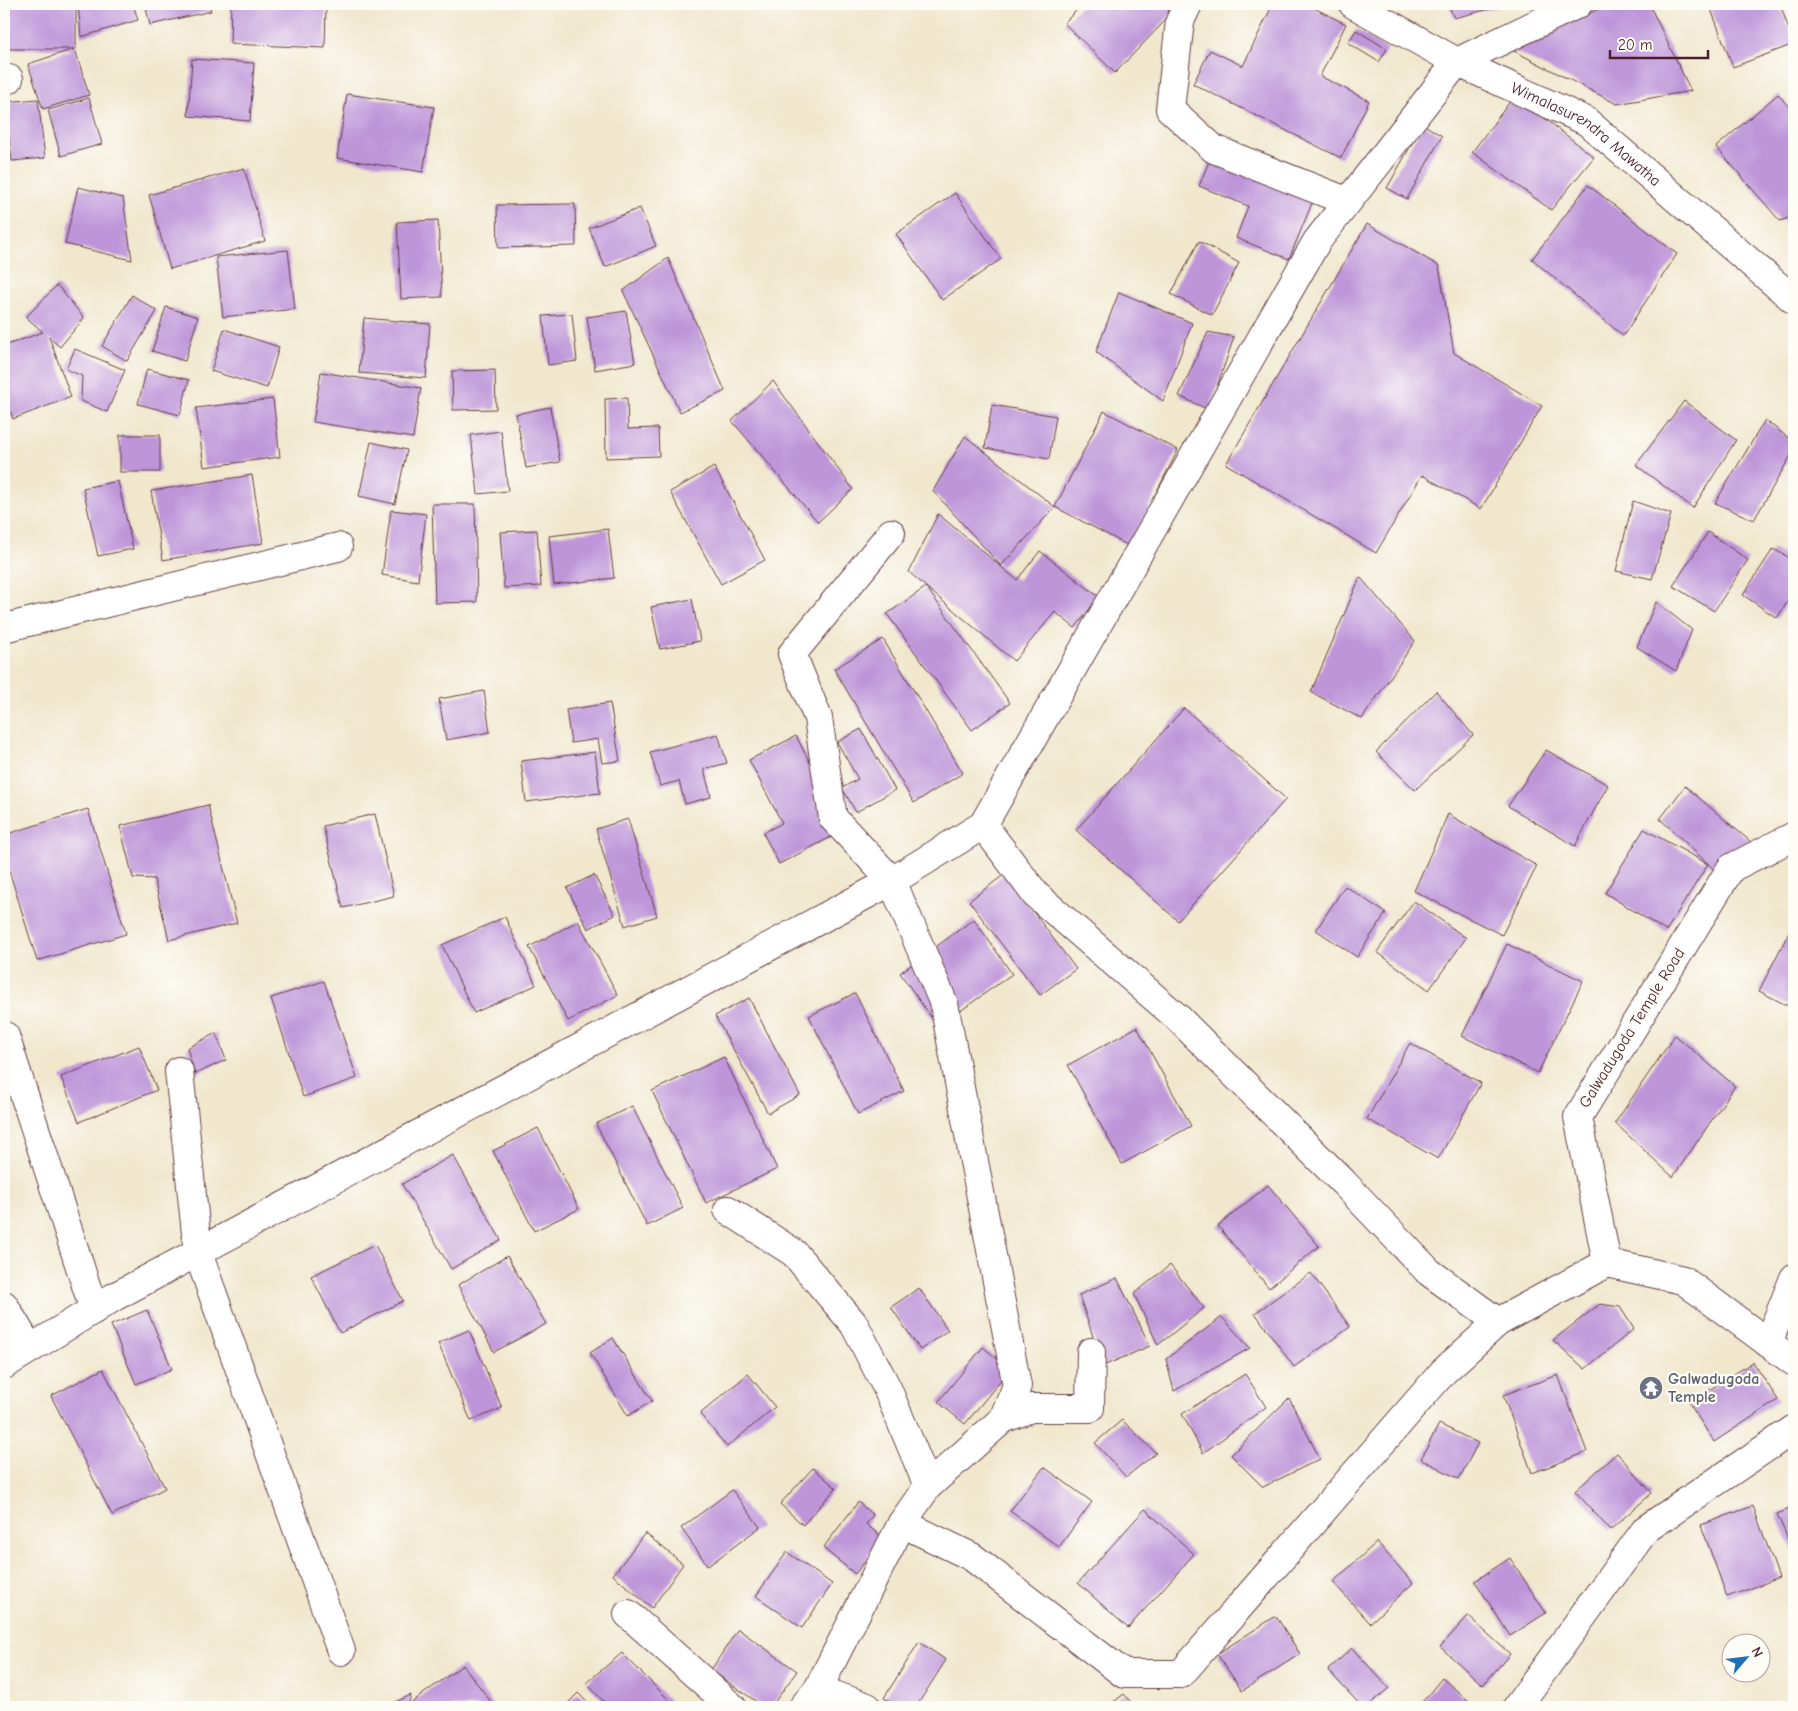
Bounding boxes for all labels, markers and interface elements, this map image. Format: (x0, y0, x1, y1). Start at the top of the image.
scale bar (1610, 28, 1708, 60)
text: 20 m (1618, 36, 1652, 54)
street label: Wimalasurendra Mawatha (1508, 79, 1664, 190)
street label: Galwadugoda Temple Road (1575, 945, 1689, 1111)
place label: Galwadugoda Temple (1668, 1370, 1759, 1406)
temple icon: Galwadugoda Temple (1638, 1375, 1664, 1401)
north arrow (1720, 1634, 1770, 1684)
text: N (1747, 1644, 1767, 1660)

